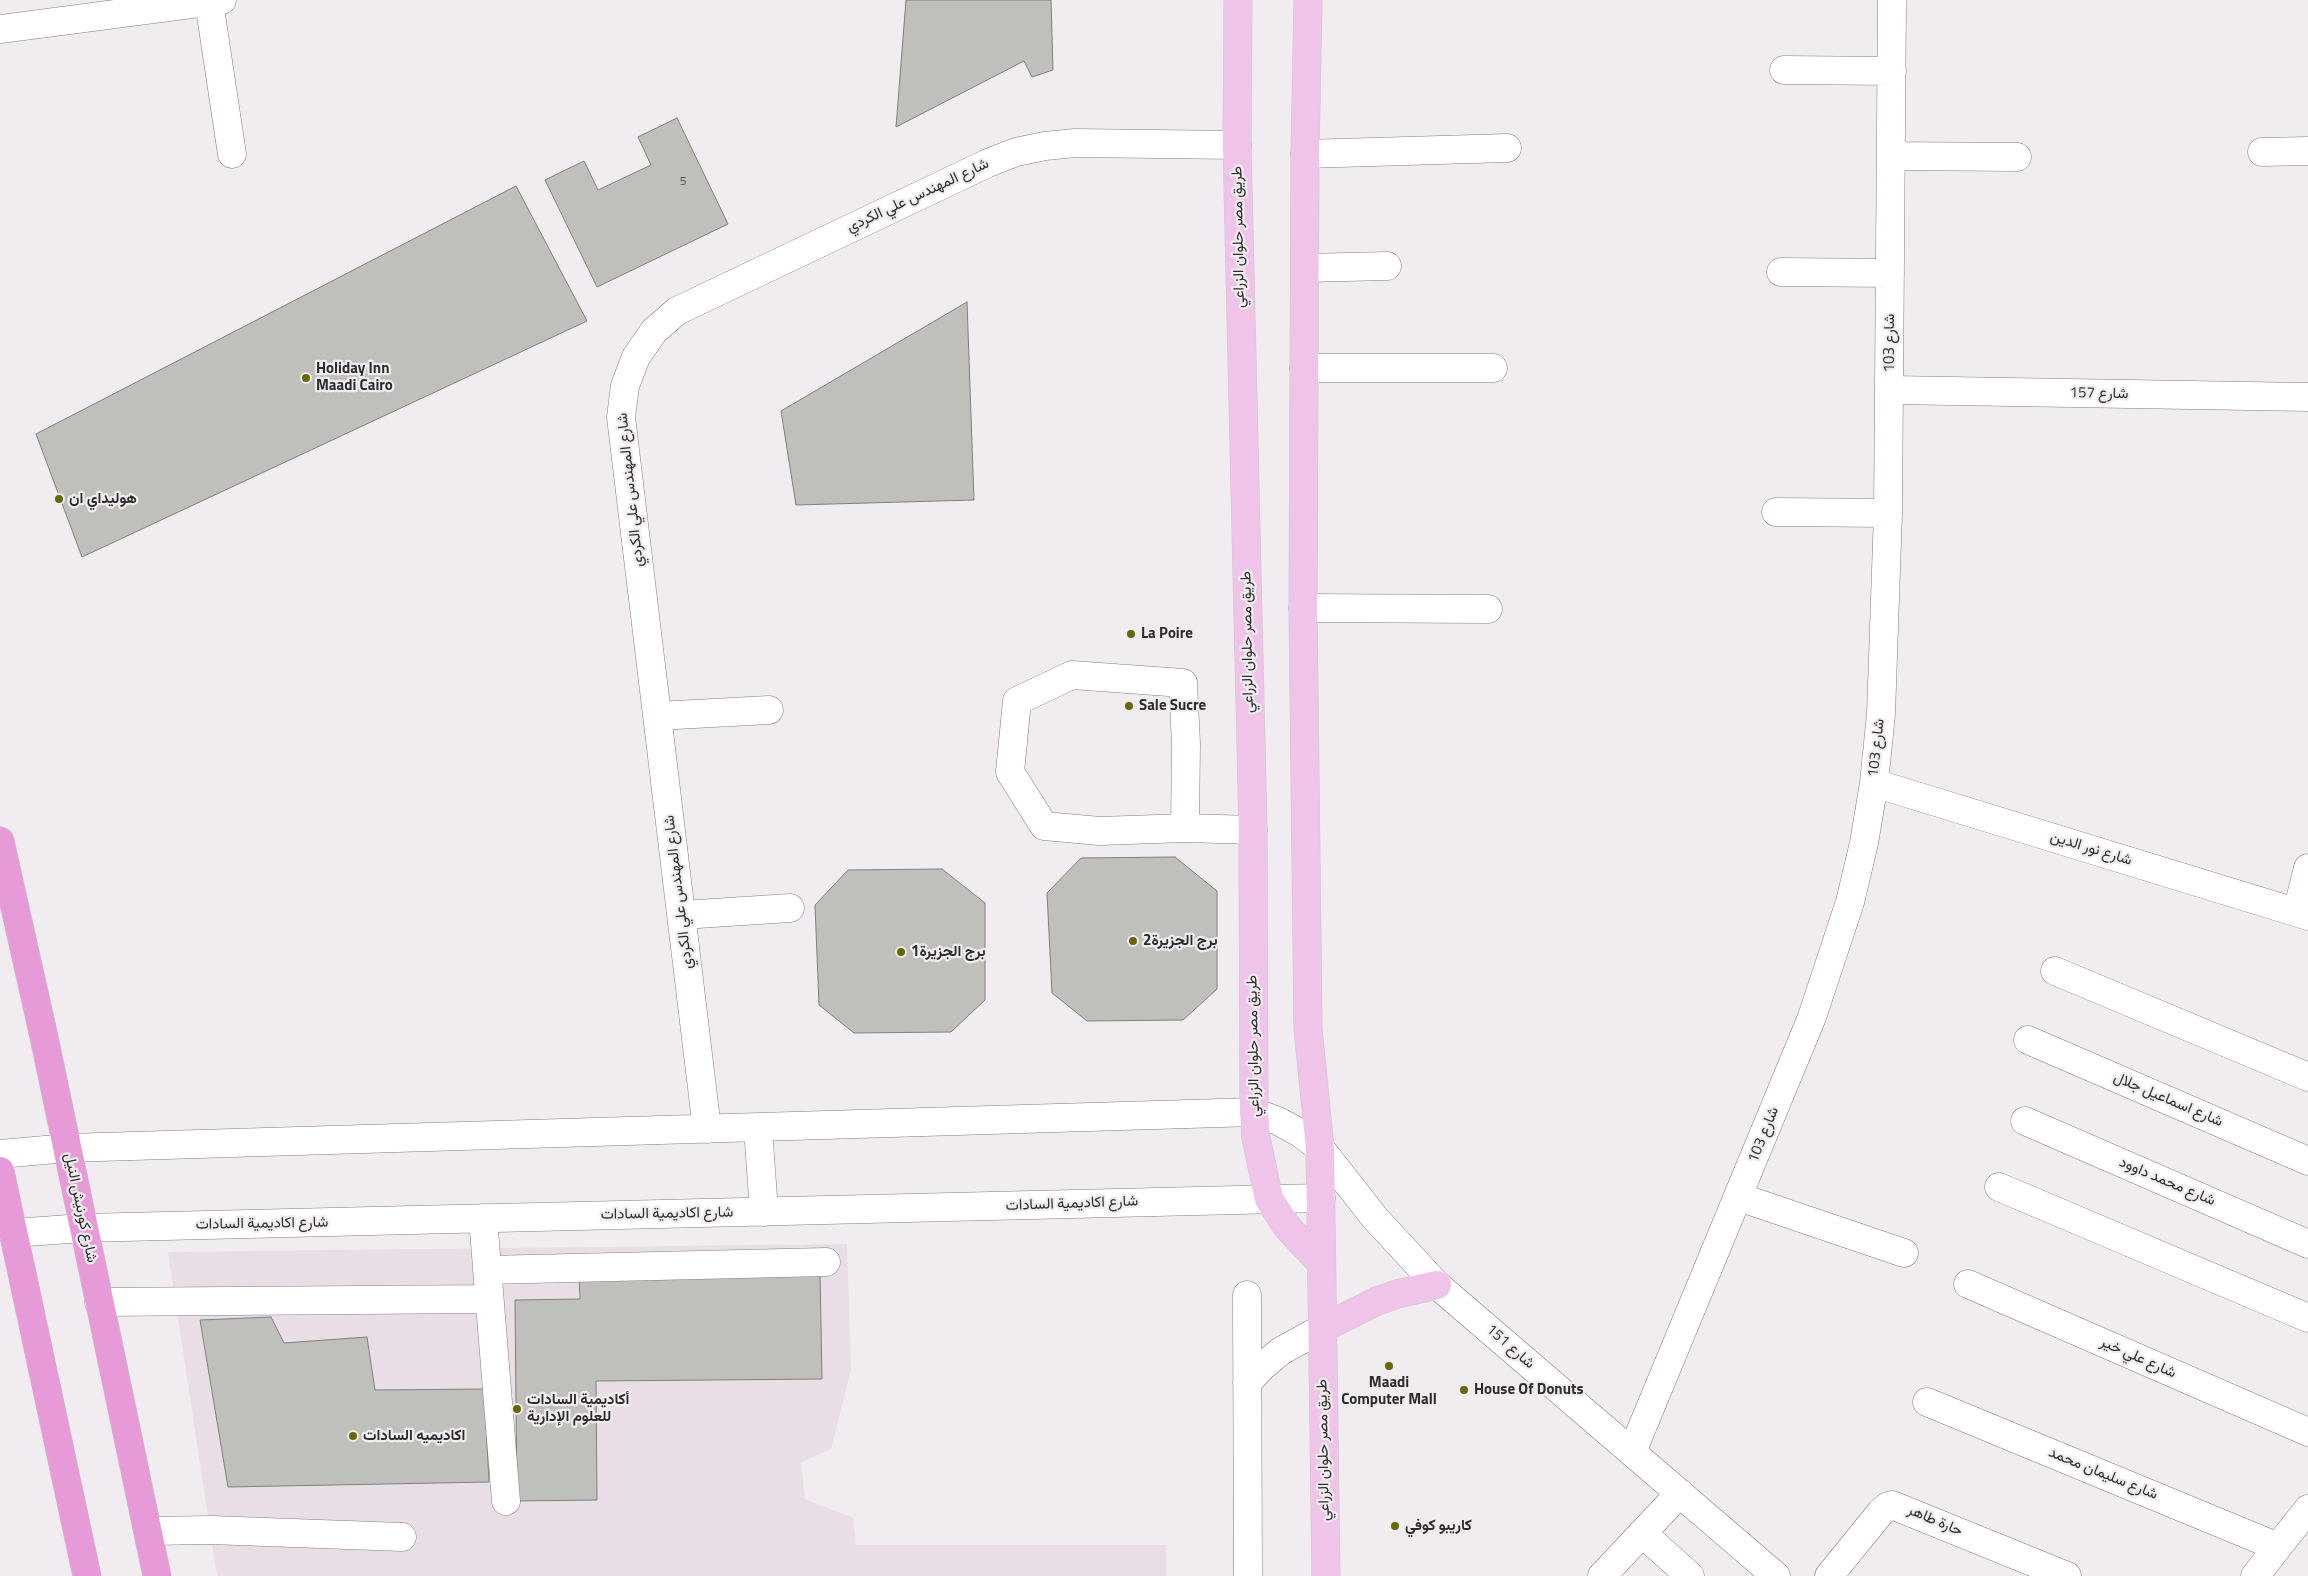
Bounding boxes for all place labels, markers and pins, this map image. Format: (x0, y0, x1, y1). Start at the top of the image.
place label: Holiday Inn Maadi Cairo (316, 360, 393, 395)
marker: Holiday Inn Maadi Cairo (300, 372, 312, 384)
place label: هوليداي ان (69, 490, 137, 508)
marker: هوليداي ان (53, 493, 65, 505)
place label: La Poire (1141, 625, 1193, 643)
marker: La Poire (1125, 628, 1137, 640)
place label: Sale Sucre (1139, 697, 1206, 715)
marker: Sale Sucre (1123, 700, 1135, 712)
place label: برج الجزيرة2 (1143, 932, 1218, 950)
marker: برج الجزيرة2 (1127, 935, 1139, 947)
place label: برج الجزيرة1 (911, 943, 986, 961)
marker: برج الجزيرة1 (895, 946, 907, 958)
marker: Maadi Computer Mall (1383, 1360, 1395, 1372)
place label: Maadi Computer Mall (1341, 1374, 1437, 1409)
place label: House Of Donuts (1474, 1381, 1583, 1399)
marker: House Of Donuts (1458, 1384, 1470, 1396)
place label: أكاديمية السادات للعلوم الإدارية (527, 1391, 629, 1426)
marker: أكاديمية السادات للعلوم الإدارية (511, 1403, 523, 1415)
place label: اكاديميه السادات (363, 1427, 465, 1445)
marker: اكاديميه السادات (347, 1430, 359, 1442)
place label: كاريبو كوفي (1405, 1517, 1472, 1535)
marker: كاريبو كوفي (1389, 1520, 1401, 1532)

